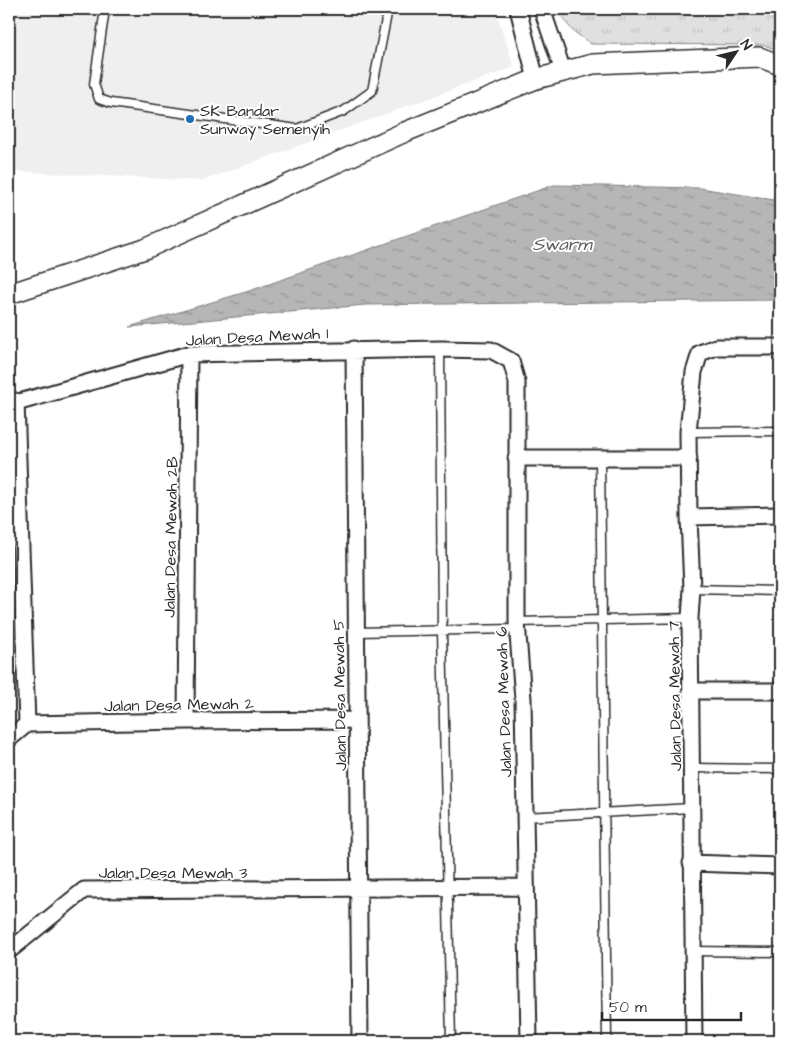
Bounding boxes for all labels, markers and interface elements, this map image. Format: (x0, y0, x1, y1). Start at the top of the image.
north arrow (712, 28, 762, 78)
text: N (735, 36, 757, 55)
place label: SK Bandar Sunway Semenyih (200, 100, 330, 141)
marker: SK Bandar Sunway Semenyih (184, 113, 196, 125)
water label: Swarm (532, 232, 594, 257)
street label: Jalan Desa Mewah 1 (185, 322, 329, 352)
street label: Jalan Desa Mewah 2B (159, 456, 183, 618)
street label: Jalan Desa Mewah 5 (328, 618, 352, 771)
street label: Jalan Desa Mewah 7 (663, 620, 687, 771)
street label: Jalan Desa Mewah 6 (490, 626, 518, 778)
street label: Jalan Desa Mewah 2 (104, 693, 254, 717)
street label: Jalan Desa Mewah 3 (99, 862, 247, 884)
scale bar (602, 990, 740, 1022)
text: 50 m (609, 997, 647, 1018)

